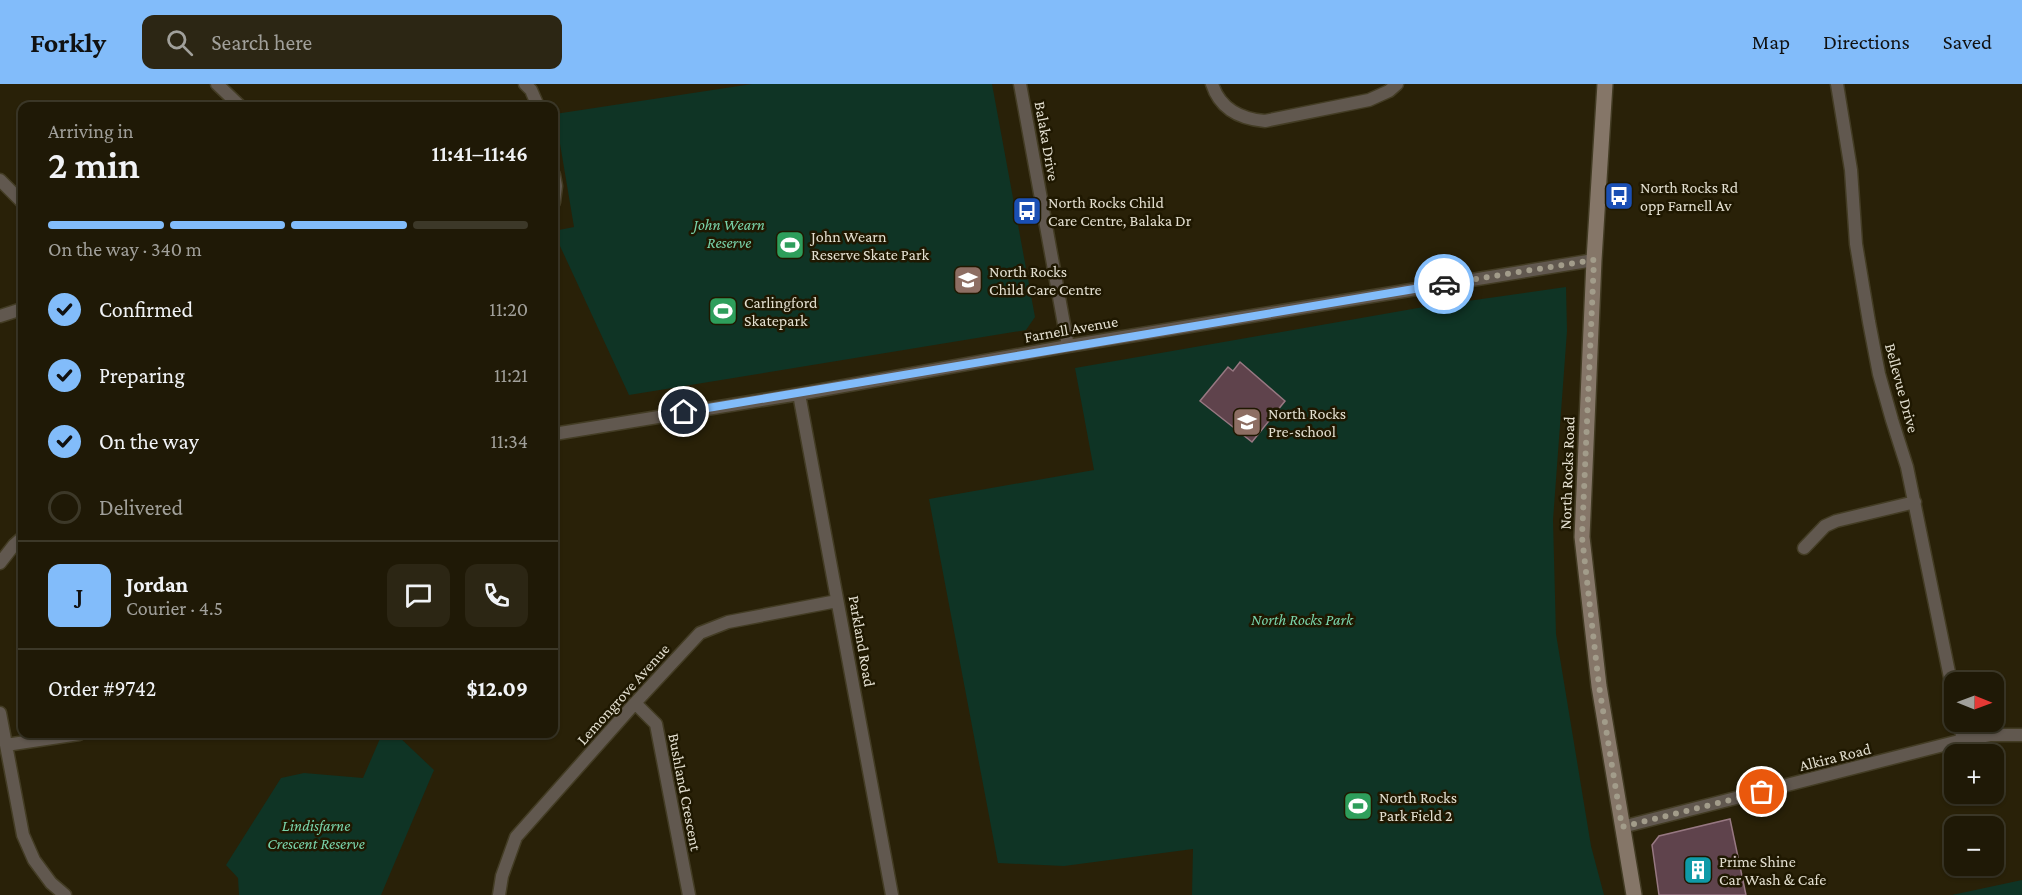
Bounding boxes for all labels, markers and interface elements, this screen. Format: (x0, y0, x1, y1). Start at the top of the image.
search box (142, 15, 562, 69)
icon: search (163, 26, 196, 59)
text: Forkly (30, 27, 106, 58)
text: Search here (211, 30, 312, 55)
text: Map (1752, 30, 1790, 54)
text: Directions (1823, 30, 1910, 54)
text: Saved (1943, 30, 1992, 54)
street label: Balaka Drive (1032, 100, 1062, 182)
text: Arriving in (48, 120, 133, 142)
text: 11:41–11:46 (432, 141, 528, 166)
text: 2 min (48, 143, 140, 186)
place label: North Rocks Rd opp Farnell Av (1640, 179, 1739, 215)
bus stop icon: North Rocks Rd opp Farnell Av (1603, 180, 1635, 212)
place label: North Rocks Child Care Centre, Balaka Dr (1048, 194, 1192, 229)
bus stop icon: North Rocks Child Care Centre, Balaka Dr (1011, 195, 1043, 227)
park label: John Wearn Reserve (690, 216, 765, 251)
place label: John Wearn Reserve Skate Park (809, 228, 929, 263)
sports icon: John Wearn Reserve Skate Park (774, 229, 806, 261)
text: On the way · 340 m (48, 238, 202, 260)
courier (1414, 254, 1474, 314)
place label: North Rocks Child Care Centre (989, 263, 1102, 298)
school or university icon: North Rocks Child Care Centre (952, 264, 984, 296)
icon: car (1428, 268, 1461, 301)
icon: check (48, 293, 81, 326)
place label: Carlingford Skatepark (744, 294, 818, 330)
sports icon: Carlingford Skatepark (707, 295, 739, 327)
text: Confirmed (99, 297, 193, 322)
text: 11:20 (489, 298, 528, 320)
street label: Farnell Avenue (1023, 312, 1119, 346)
street label: Bellevue Drive (1882, 341, 1922, 435)
icon: check (48, 359, 81, 392)
text: Preparing (99, 363, 185, 388)
text: 11:21 (494, 364, 528, 386)
pin (658, 386, 709, 437)
icon: home (667, 395, 700, 428)
place label: North Rocks Pre-school (1268, 405, 1346, 440)
school or university icon: North Rocks Pre-school (1231, 406, 1263, 438)
street label: North Rocks Road (1557, 415, 1577, 530)
icon: check (48, 425, 81, 458)
text: On the way (99, 429, 199, 454)
text: 11:34 (490, 430, 528, 452)
text: Delivered (99, 495, 183, 520)
button: chat (387, 564, 450, 627)
button: phone (465, 564, 528, 627)
text: Jordan (126, 572, 188, 597)
text: J (76, 583, 83, 608)
street label: Parkland Road (846, 594, 879, 689)
text: Courier · 4.5 (126, 597, 223, 619)
park label: North Rocks Park (1251, 611, 1354, 628)
street label: Lemongrove Avenue (573, 640, 673, 749)
north arrow (1944, 672, 2004, 732)
map controls (1944, 672, 2004, 876)
text: Order #9742 (48, 676, 156, 701)
text: $12.09 (467, 676, 528, 701)
street label: Bushland Crescent (665, 732, 705, 853)
street label: Alkira Road (1797, 740, 1873, 774)
button: + (1944, 744, 2004, 804)
pin (1736, 766, 1787, 817)
icon: bag (1745, 775, 1778, 808)
place label: North Rocks Park Field 2 (1379, 789, 1457, 824)
sports icon: North Rocks Park Field 2 (1342, 790, 1374, 822)
button: − (1944, 816, 2004, 876)
park label: Lindisfarne Crescent Reserve (267, 817, 365, 852)
place label: Prime Shine Car Wash & Cafe (1719, 853, 1826, 888)
building icon: Prime Shine Car Wash & Cafe (1682, 854, 1714, 886)

